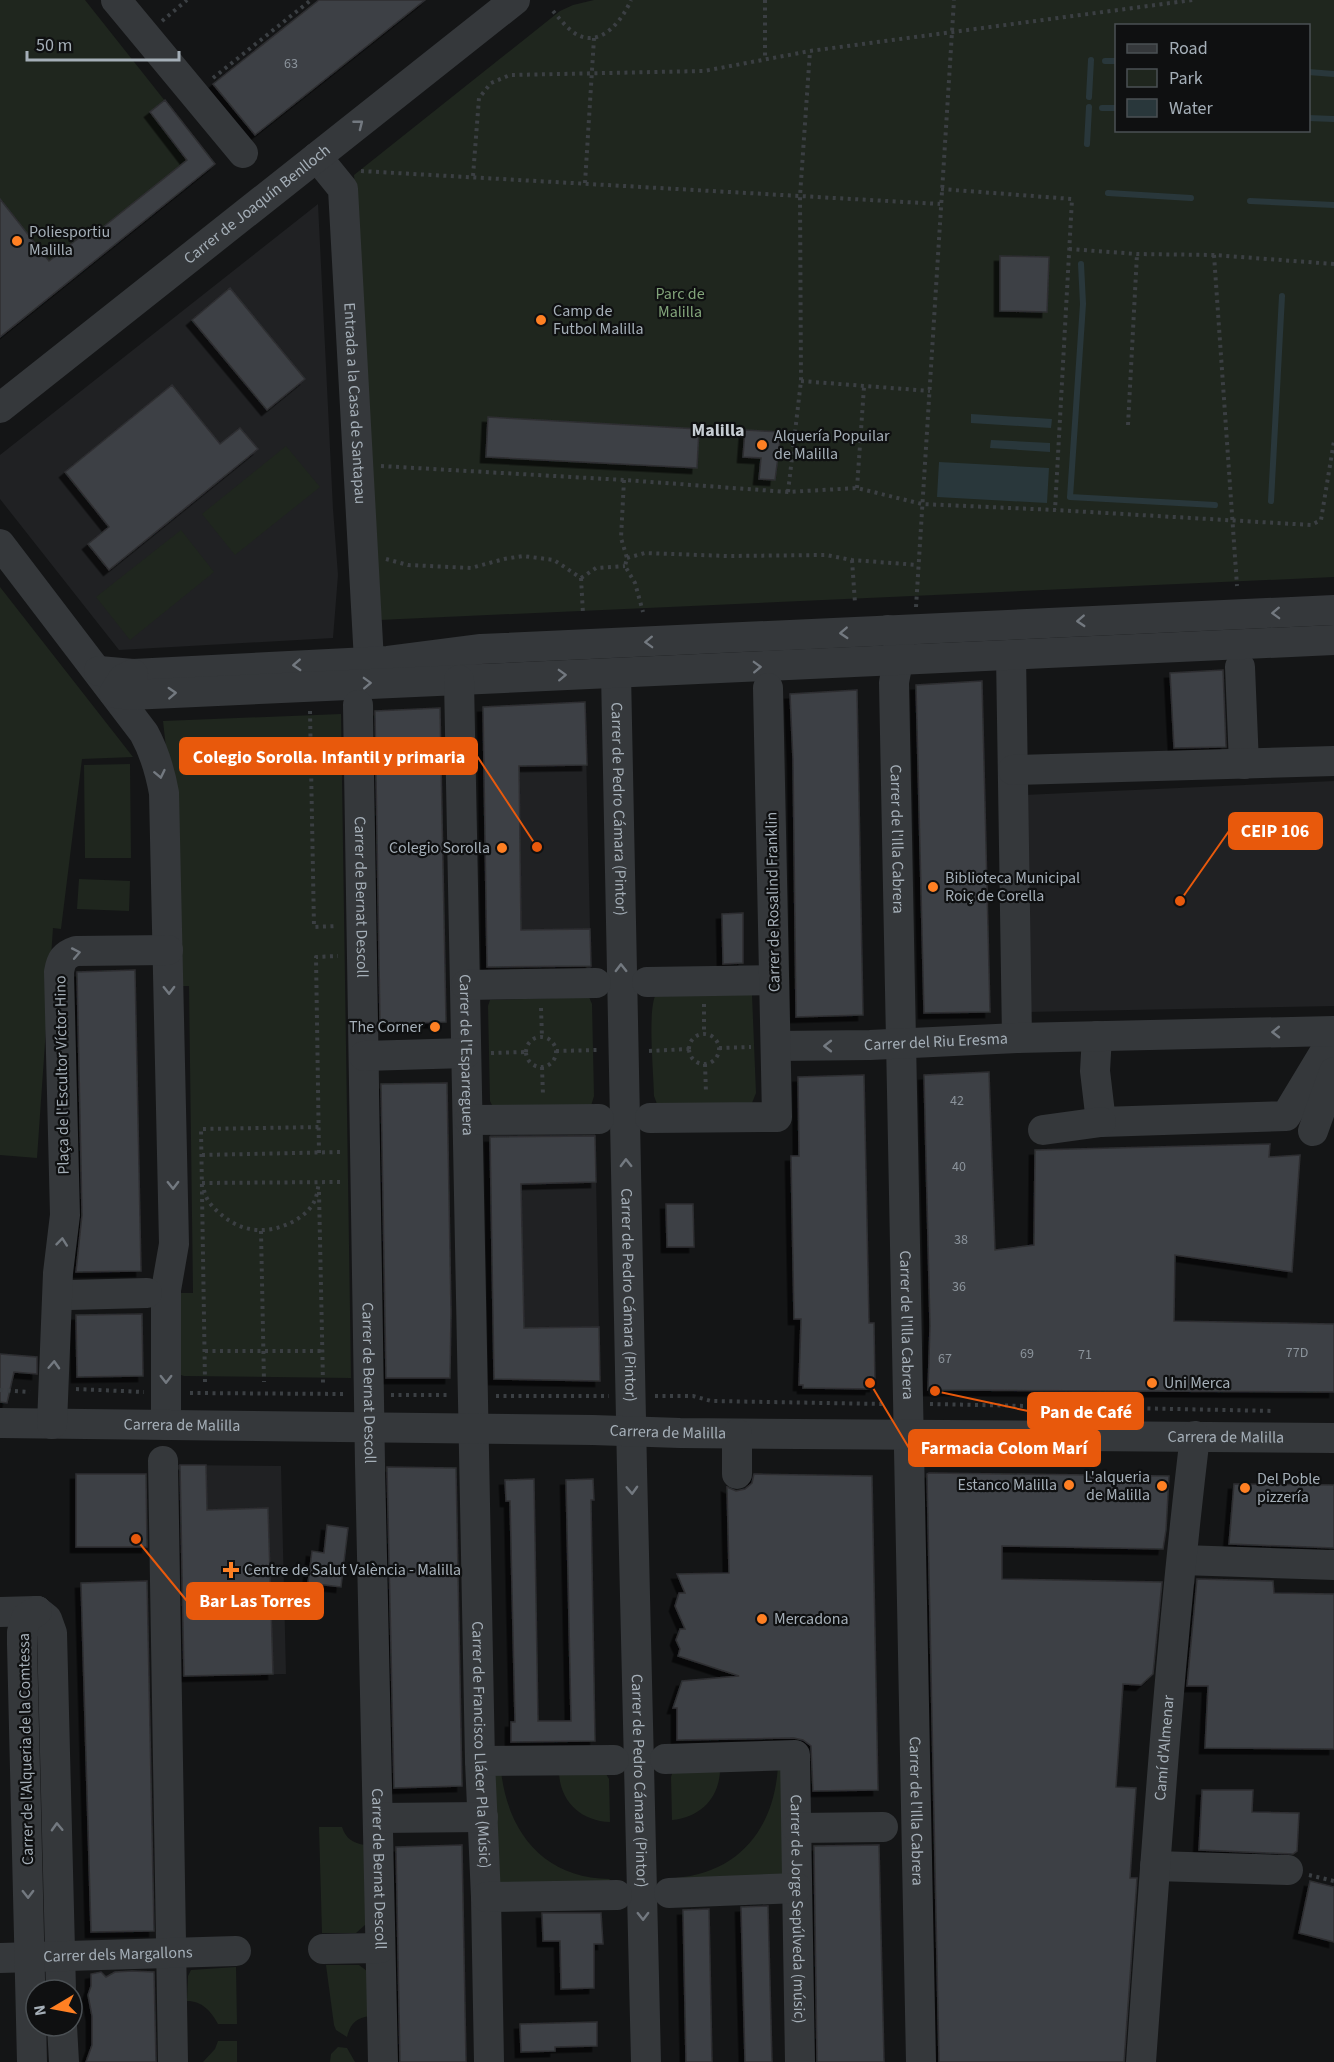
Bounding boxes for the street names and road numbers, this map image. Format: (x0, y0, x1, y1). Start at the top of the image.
street label: Carrer de Joaquín Benlloch (179, 139, 335, 269)
street label: Entrada a la Casa de Santapau (338, 302, 371, 505)
street label: Carrer de Pedro Cámara (Pintor) (606, 702, 632, 916)
street label: Carrer de l'Illa Cabrera (885, 764, 910, 914)
street label: Carrer de Rosalind Franklin (760, 812, 786, 992)
street label: Carrer de Bernat Descoll (349, 816, 373, 978)
street label: Carrer de l'Esparreguera (454, 974, 479, 1136)
street label: Plaça de l'Escultor Víctor Hino (49, 975, 75, 1175)
street label: Carrer del Riu Eresma (864, 1027, 1008, 1056)
street label: Carrer de Pedro Cámara (Pintor) (615, 1188, 642, 1402)
street label: Carrer de l'Illa Cabrera (894, 1250, 919, 1400)
street label: Carrer de Bernat Descoll (356, 1302, 381, 1464)
street label: Carrera de Malilla (124, 1413, 240, 1437)
street label: Carrera de Malilla (609, 1420, 726, 1444)
street label: Carrera de Malilla (1167, 1426, 1284, 1449)
street label: Carrer de Francisco Llácer Pla (Músic) (466, 1621, 496, 1869)
street label: Carrer de l'Alqueria de la Comtessa (13, 1633, 39, 1865)
street label: Carrer de Pedro Cámara (Pintor) (626, 1674, 653, 1888)
street label: Camí d'Almenar (1149, 1694, 1180, 1802)
street label: Carrer de l'Illa Cabrera (904, 1736, 929, 1886)
street label: Carrer de Bernat Descoll (366, 1788, 392, 1950)
street label: Carrer de Jorge Sepúlveda (músic) (785, 1794, 810, 2024)
street label: Carrer dels Margallons (43, 1941, 193, 1968)

